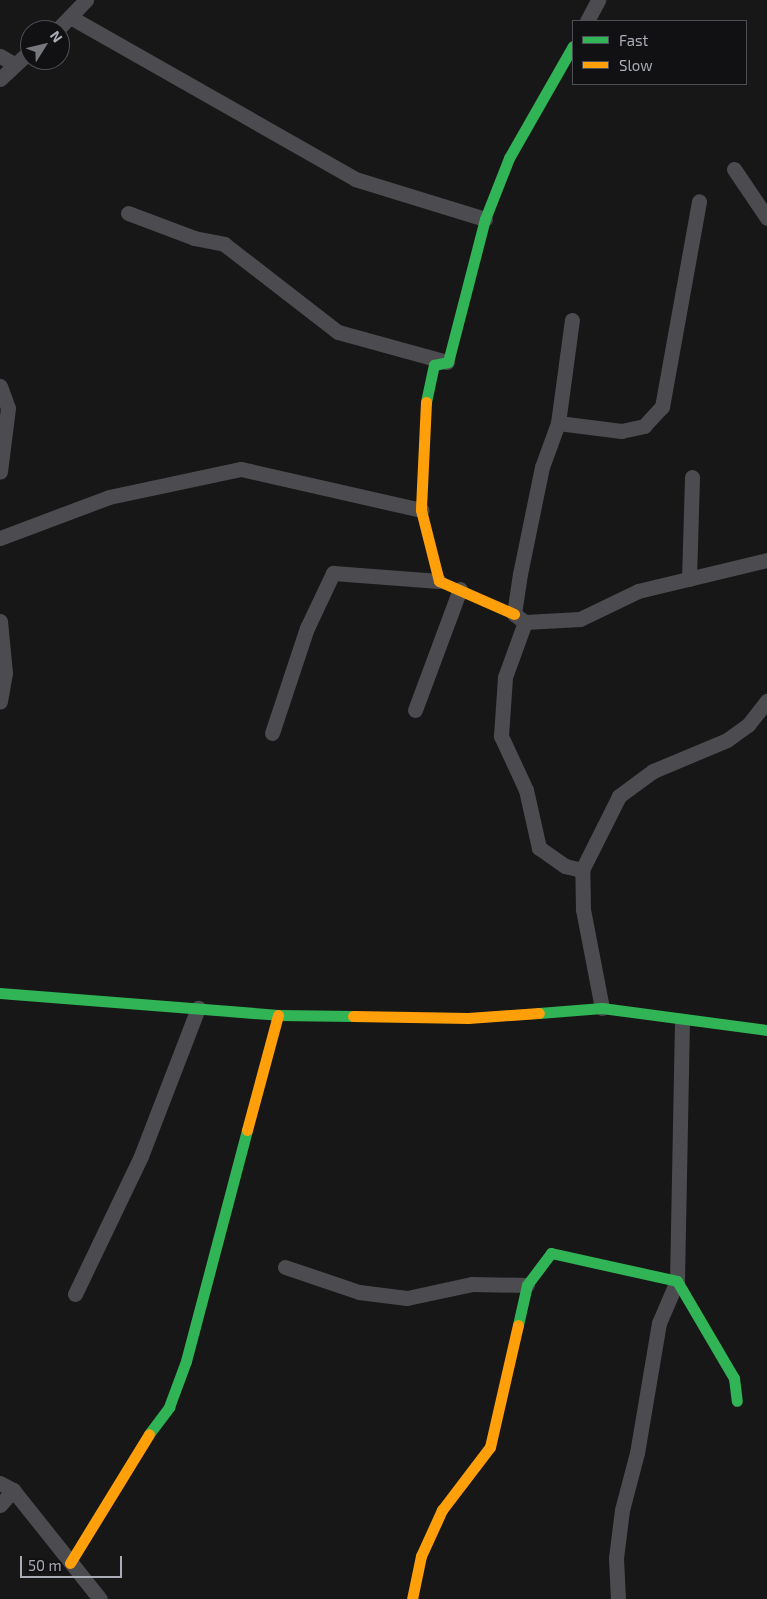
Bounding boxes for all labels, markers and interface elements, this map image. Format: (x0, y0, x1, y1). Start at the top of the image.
north arrow (20, 20, 70, 70)
legend (572, 20, 747, 85)
text: N (47, 27, 67, 46)
text: Fast (619, 31, 648, 49)
text: Slow (619, 56, 653, 74)
scale bar (22, 1546, 125, 1578)
text: 50 m (28, 1556, 62, 1574)

